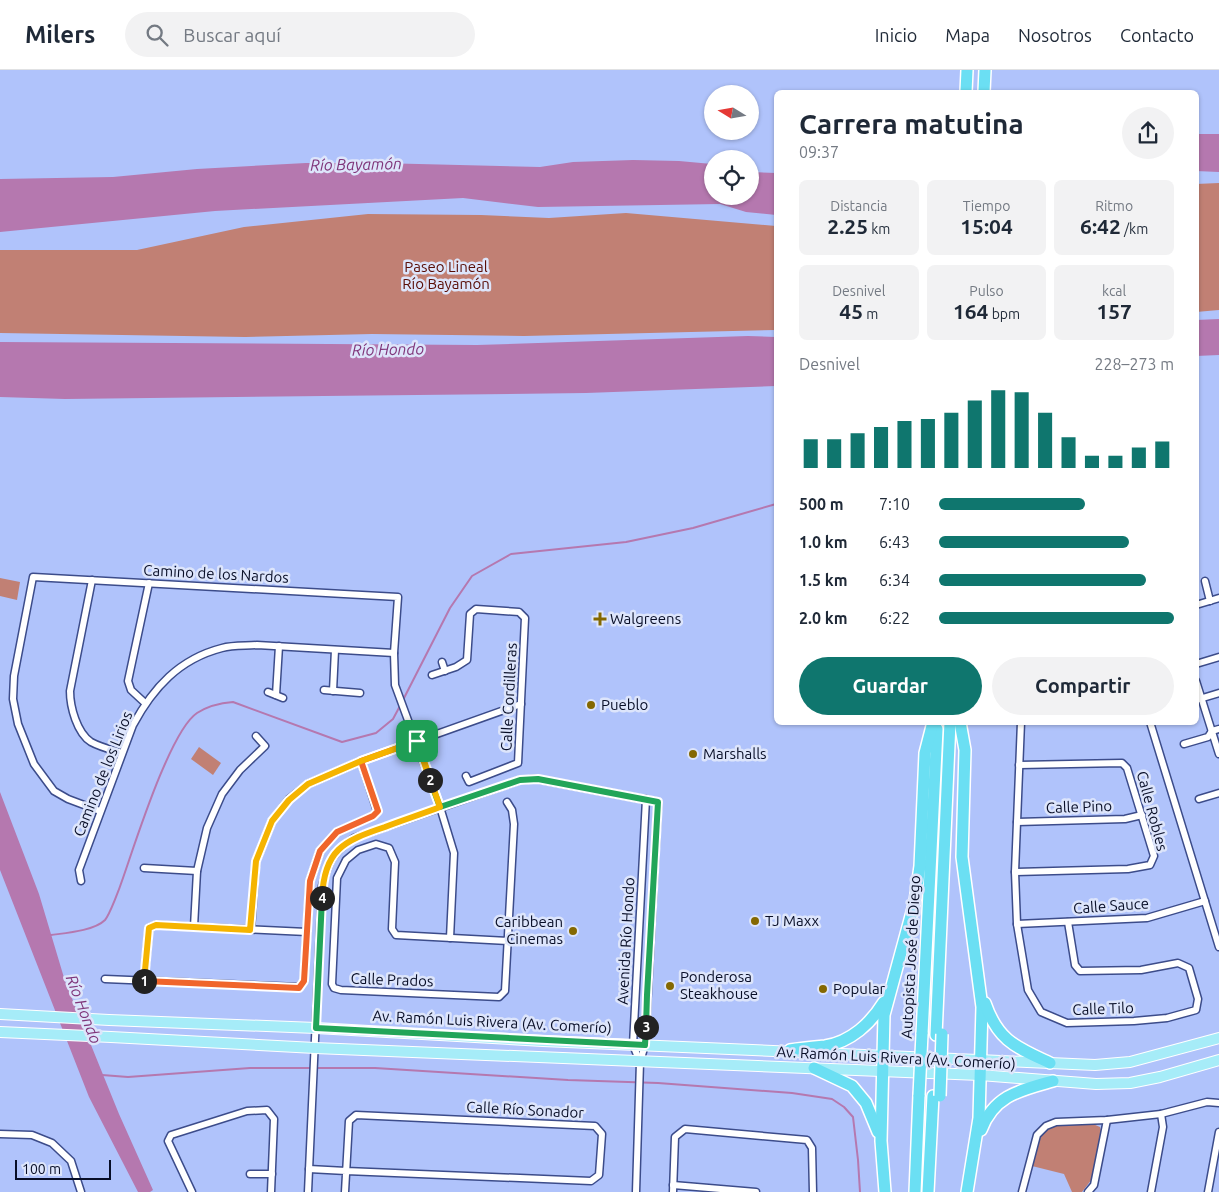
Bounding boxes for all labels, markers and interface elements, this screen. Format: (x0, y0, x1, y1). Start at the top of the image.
search box (125, 12, 475, 57)
text: Milers (25, 21, 95, 48)
icon: search (143, 21, 171, 49)
text: Buscar aquí (183, 24, 281, 46)
text: Inicio (875, 25, 917, 45)
text: Mapa (945, 25, 990, 45)
text: Nosotros (1018, 25, 1092, 45)
text: Contacto (1120, 25, 1194, 45)
north arrow (704, 85, 759, 140)
map controls (704, 85, 759, 205)
button: share (1122, 107, 1174, 159)
text: Carrera matutina (799, 108, 1024, 139)
text: 09:37 (799, 143, 839, 161)
button: locate (704, 150, 759, 205)
water label: Río Bayamón (310, 154, 402, 174)
text: Distancia (830, 198, 887, 214)
text: Tiempo (963, 198, 1010, 214)
text: Ritmo (1095, 198, 1133, 214)
text: 2.25 (827, 214, 868, 238)
text: 15:04 (960, 214, 1013, 238)
text: 6:42 (1080, 214, 1121, 238)
text: km (868, 221, 890, 237)
text: /km (1121, 221, 1148, 237)
park label: Paseo Lineal Río Bayamón (402, 258, 490, 292)
text: Desnivel (832, 283, 885, 299)
text: Pulso (969, 283, 1004, 299)
text: kcal (1102, 283, 1126, 299)
text: 45 (839, 299, 863, 323)
text: 164 (953, 299, 988, 323)
text: 157 (1096, 299, 1132, 323)
text: m (863, 306, 878, 322)
text: bpm (988, 306, 1020, 322)
water label: Río Hondo (352, 339, 425, 359)
text: Desnivel (799, 355, 860, 373)
text: 228–273 m (1094, 355, 1174, 373)
text: 500 m (799, 495, 844, 513)
text: 7:10 (879, 495, 910, 513)
text: 1.0 km (799, 533, 848, 551)
text: 6:43 (879, 533, 910, 551)
street label: Camino de los Nardos (143, 561, 289, 586)
text: 1.5 km (799, 571, 848, 589)
text: 6:34 (879, 571, 910, 589)
text: 2.0 km (799, 609, 848, 627)
text: 6:22 (879, 609, 910, 627)
place label: Walgreens (610, 610, 681, 627)
marker: Walgreens (594, 613, 606, 625)
street label: Calle Cordilleras (497, 642, 520, 752)
button: Guardar (799, 657, 982, 715)
button: Compartir (992, 657, 1174, 715)
place label: Pueblo (601, 696, 648, 713)
marker: Pueblo (585, 699, 597, 711)
street label: Camino de los Lirios (70, 709, 135, 839)
pin (396, 720, 438, 762)
icon: arrive (403, 727, 431, 755)
place label: Marshalls (703, 745, 767, 762)
marker: Marshalls (687, 748, 699, 760)
pin: 2 (418, 768, 442, 792)
street label: Calle Robles (1134, 769, 1171, 853)
text: 2 (427, 772, 434, 788)
street label: Calle Pino (1045, 797, 1112, 816)
street label: Autopista José de Diego (898, 875, 923, 1039)
street label: Avenida Río Hondo (614, 877, 637, 1005)
pin: 4 (310, 886, 334, 910)
text: 4 (319, 890, 326, 906)
street label: Calle Sauce (1073, 894, 1149, 917)
place label: TJ Maxx (765, 912, 820, 929)
place label: Caribbean Cinemas (495, 913, 563, 947)
marker: TJ Maxx (749, 915, 761, 927)
marker: Caribbean Cinemas (567, 925, 579, 937)
pin: 1 (132, 968, 156, 994)
place label: Ponderosa Steakhouse (680, 968, 758, 1002)
street label: Calle Prados (350, 970, 434, 989)
water label: Río Hondo (63, 972, 105, 1046)
text: 1 (141, 973, 148, 989)
marker: Ponderosa Steakhouse (664, 980, 676, 992)
place label: Popular (833, 980, 886, 997)
marker: Popular (817, 983, 829, 995)
street label: Calle Tilo (1072, 999, 1134, 1018)
street label: Av. Ramón Luis Rivera (Av. Comerío) (372, 1007, 612, 1036)
pin: 3 (634, 1014, 658, 1040)
text: 3 (643, 1019, 650, 1035)
street label: Av. Ramón Luis Rivera (Av. Comerío) (776, 1043, 1016, 1072)
street label: Calle Río Sonador (466, 1098, 585, 1121)
scale bar (15, 1157, 111, 1180)
text: 100 m (22, 1161, 61, 1177)

